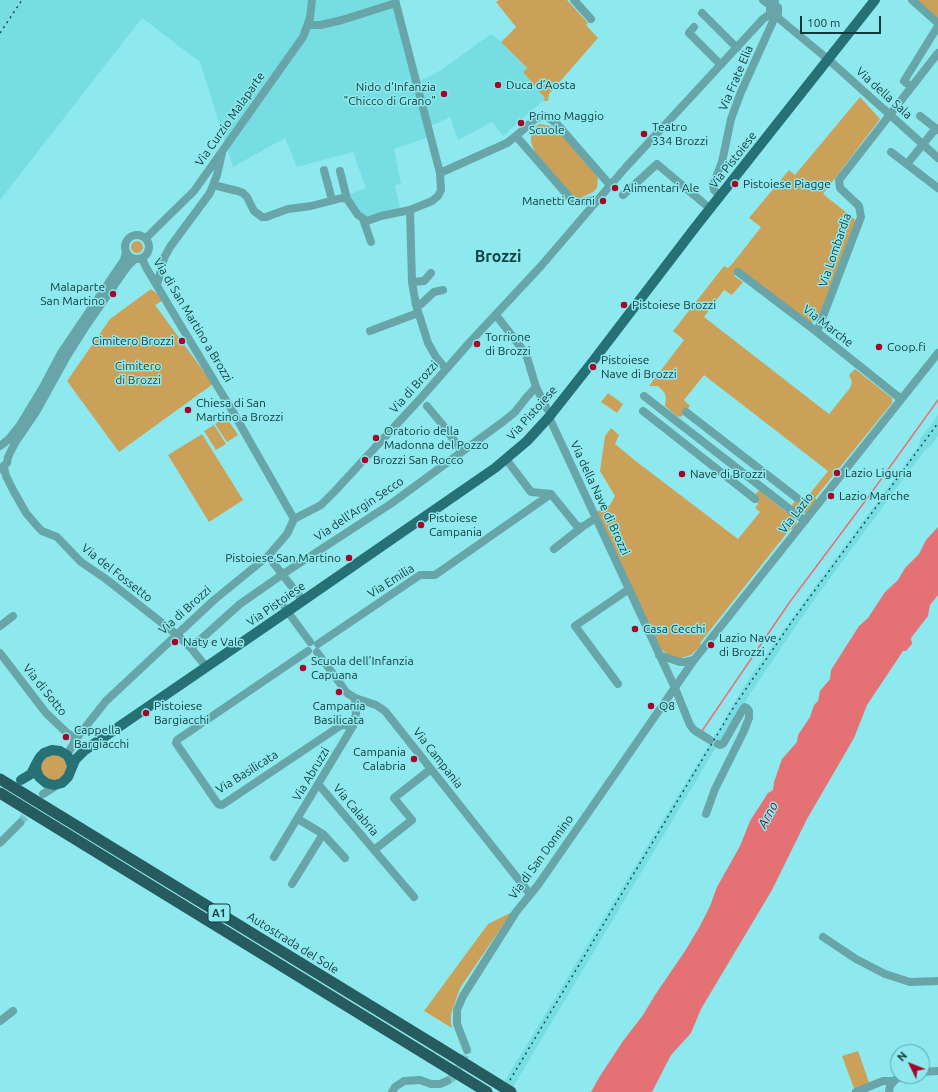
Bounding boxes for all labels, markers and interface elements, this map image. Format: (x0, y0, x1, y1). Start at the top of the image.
scale bar (802, 8, 883, 34)
text: 100 m (807, 16, 840, 29)
street label: Via Frate Elia (716, 43, 756, 113)
street label: Via della Sala (853, 64, 915, 122)
street label: Via Curzio Malaparte (192, 69, 268, 169)
place label: Duca d’Aosta (506, 78, 576, 92)
place label: Nido d'Infanzia "Chicco di Grano" (344, 80, 436, 108)
marker: Duca d’Aosta (493, 80, 503, 90)
marker: Nido d'Infanzia "Chicco di Grano" (439, 89, 449, 99)
place label: Primo Maggio Scuole (529, 109, 604, 137)
marker: Primo Maggio Scuole (516, 118, 526, 128)
place label: Teatro 334 Brozzi (652, 120, 708, 148)
marker: Teatro 334 Brozzi (639, 129, 649, 139)
street label: Via Pistoiese (706, 129, 760, 191)
place label: Pistoiese Piagge (743, 177, 831, 191)
marker: Pistoiese Piagge (730, 179, 740, 189)
place label: Alimentari Ale (623, 181, 699, 195)
marker: Alimentari Ale (610, 183, 620, 193)
place label: Manetti Carni (522, 194, 595, 208)
marker: Manetti Carni (598, 196, 608, 206)
street label: Via Lombardia (816, 211, 854, 289)
district label: Brozzi (475, 247, 521, 267)
street label: Via di San Martino a Brozzi (150, 255, 236, 385)
place label: Malaparte San Martino (40, 280, 105, 308)
marker: Malaparte San Martino (108, 289, 118, 299)
place label: Pistoiese Brozzi (632, 298, 716, 312)
marker: Pistoiese Brozzi (619, 300, 629, 310)
street label: Via Marche (800, 302, 856, 350)
place label: Torrione di Brozzi (485, 330, 531, 358)
place label: Cimitero Brozzi (92, 334, 174, 348)
marker: Cimitero Brozzi (177, 336, 187, 346)
marker: Torrione di Brozzi (472, 339, 482, 349)
place label: Coop.fi (887, 340, 926, 354)
marker: Coop.fi (874, 342, 884, 352)
place label: Pistoiese Nave di Brozzi (601, 353, 677, 381)
street label: Via di Brozzi (387, 358, 441, 416)
park label: Cimitero di Brozzi (115, 359, 161, 387)
marker: Pistoiese Nave di Brozzi (588, 362, 598, 372)
street label: Via Pistoiese (504, 383, 560, 443)
place label: Chiesa di San Martino a Brozzi (196, 396, 283, 424)
marker: Chiesa di San Martino a Brozzi (183, 405, 193, 415)
place label: Oratorio della Madonna del Pozzo (384, 424, 489, 452)
marker: Oratorio della Madonna del Pozzo (371, 433, 381, 443)
street label: Via della Nave di Brozzi (567, 439, 633, 557)
place label: Brozzi San Rocco (373, 453, 463, 467)
marker: Brozzi San Rocco (360, 455, 370, 465)
place label: Lazio Liguria (845, 466, 912, 480)
place label: Nave di Brozzi (690, 467, 766, 481)
marker: Lazio Liguria (832, 468, 842, 478)
marker: Nave di Brozzi (677, 469, 687, 479)
street label: Via dell'Argin Secco (312, 474, 406, 544)
place label: Lazio Marche (839, 489, 910, 503)
street label: Via Lazio (776, 490, 816, 536)
marker: Lazio Marche (826, 491, 836, 501)
place label: Pistoiese Campania (429, 511, 482, 539)
marker: Pistoiese Campania (416, 520, 426, 530)
street label: Via del Fossetto (79, 541, 155, 605)
place label: Pistoiese San Martino (225, 551, 341, 565)
marker: Pistoiese San Martino (344, 553, 354, 563)
street label: Via Emilia (365, 561, 417, 601)
street label: Via Pistoiese (244, 579, 308, 629)
street label: Via di Brozzi (156, 583, 214, 637)
place label: Casa Cecchi (643, 622, 706, 636)
marker: Casa Cecchi (630, 624, 640, 634)
place label: Lazio Nave di Brozzi (719, 631, 777, 659)
place label: Naty e Vale (183, 635, 244, 649)
marker: Naty e Vale (170, 637, 180, 647)
marker: Lazio Nave di Brozzi (706, 640, 716, 650)
place label: Scuola dell’Infanzia Capuana (311, 654, 414, 682)
street label: Via di Sotto (20, 661, 70, 719)
marker: Scuola dell’Infanzia Capuana (298, 663, 308, 673)
marker: Campania Basilicata (334, 687, 344, 697)
place label: Pistoiese Bargiacchi (154, 699, 209, 727)
place label: Campania Basilicata (312, 699, 366, 727)
place label: Q8 (659, 699, 675, 713)
marker: Q8 (646, 701, 656, 711)
marker: Pistoiese Bargiacchi (141, 708, 151, 718)
place label: Cappella Bargiacchi (74, 723, 129, 751)
street label: Via Campania (410, 725, 466, 791)
marker: Cappella Bargiacchi (61, 732, 71, 742)
street label: Via Abruzzi (289, 745, 333, 803)
place label: Campania Calabria (353, 745, 406, 773)
street label: Via Basilicata (213, 747, 281, 797)
marker: Campania Calabria (409, 754, 419, 764)
street label: Via Calabria (330, 781, 382, 839)
water label: Arno (755, 799, 781, 831)
street label: Via di San Donnino (506, 812, 576, 902)
road number: A1 (208, 904, 230, 922)
street label: Autostrada del Sole (244, 909, 342, 977)
north arrow (890, 1044, 930, 1084)
text: N (895, 1049, 909, 1064)

